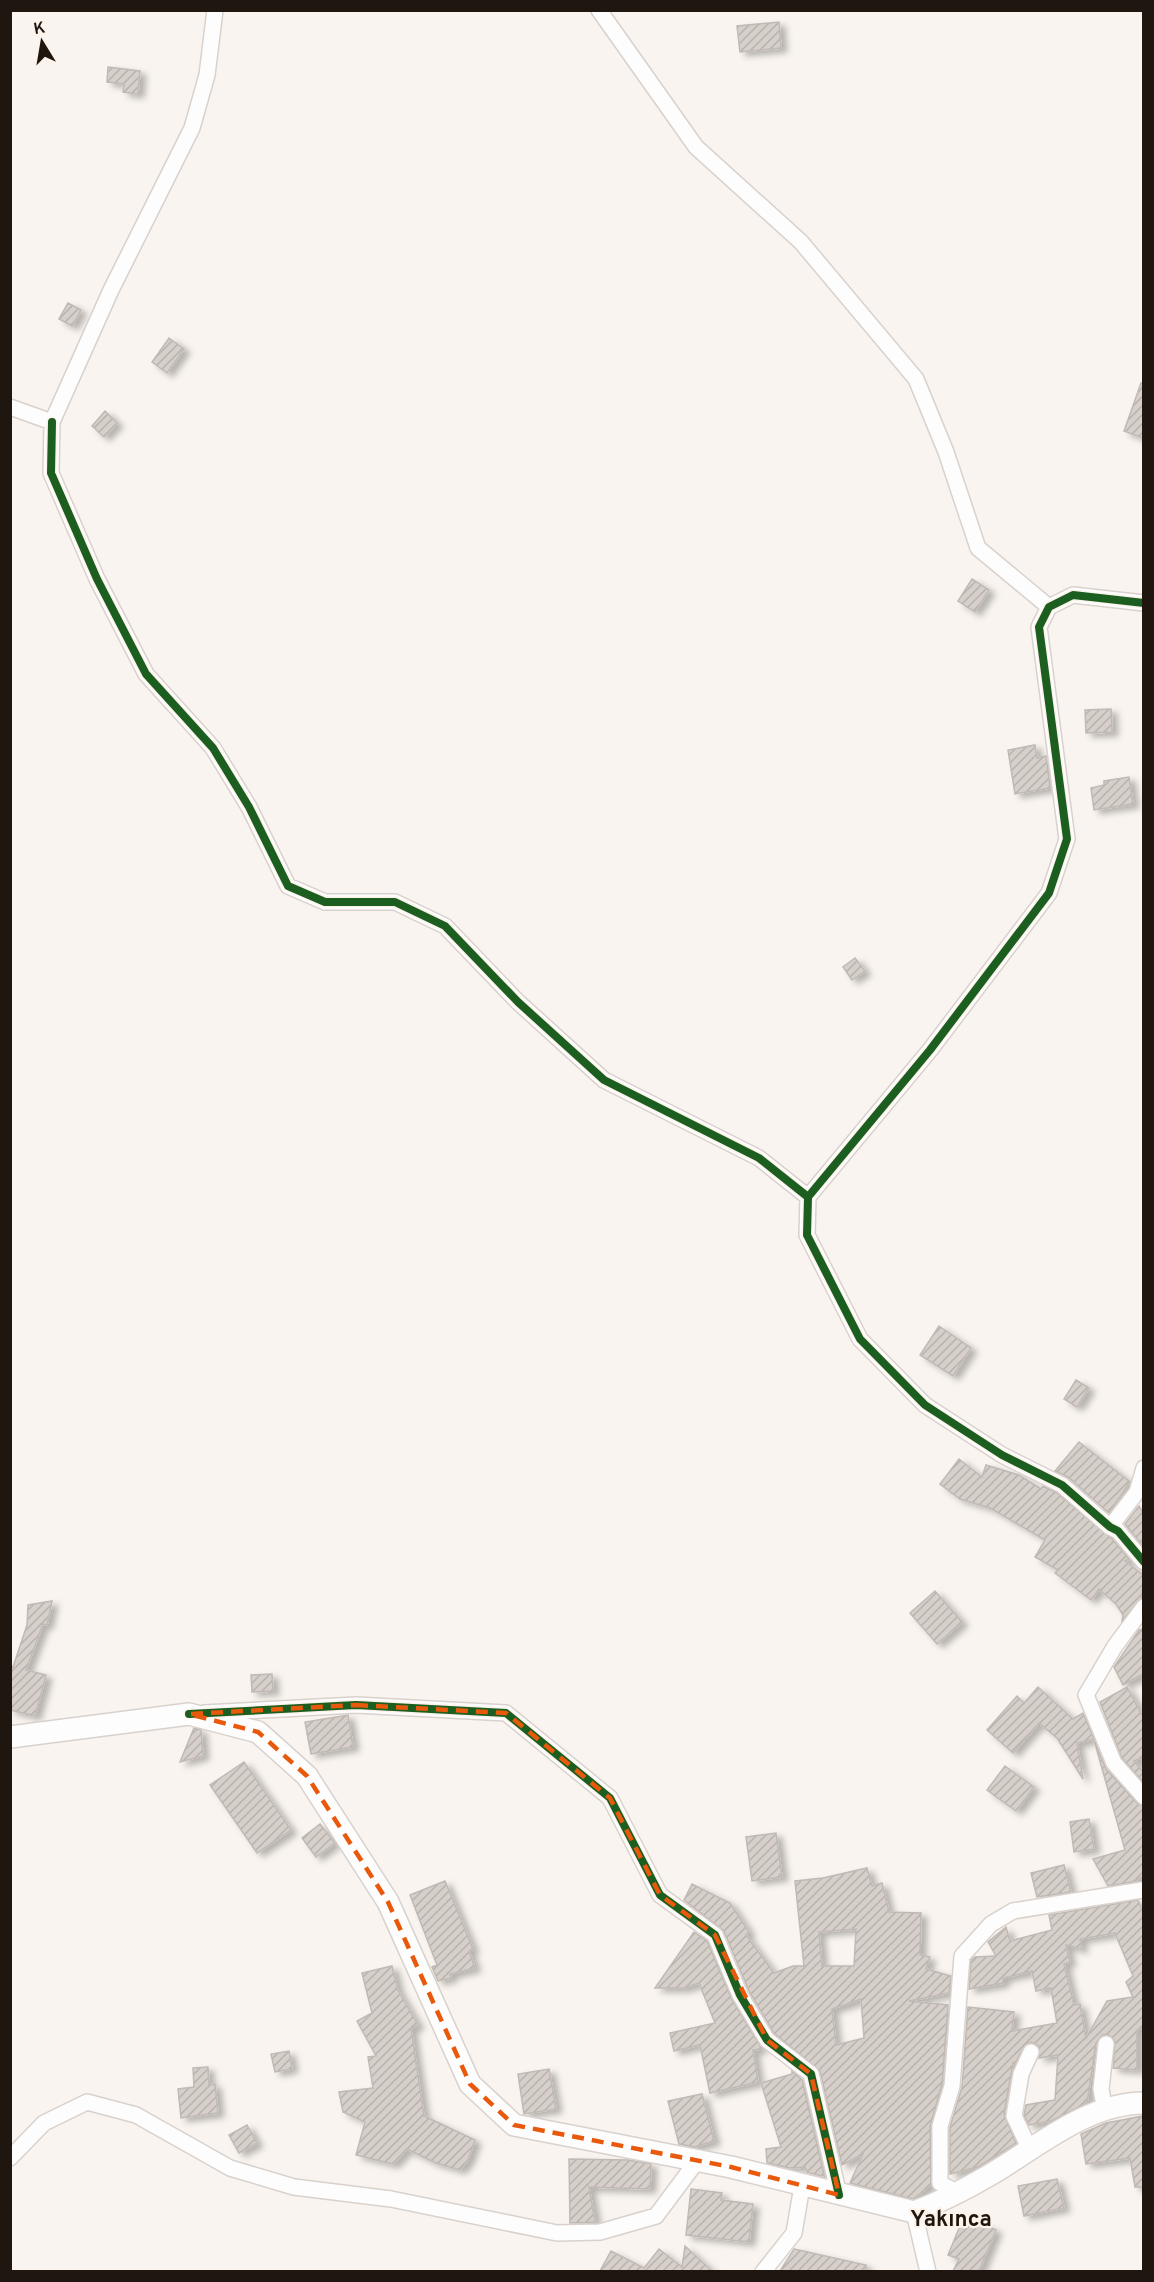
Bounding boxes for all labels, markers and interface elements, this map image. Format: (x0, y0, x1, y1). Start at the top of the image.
north arrow (12, 12, 72, 72)
text: K (32, 18, 47, 40)
district label: Yakınca (910, 2207, 992, 2234)

